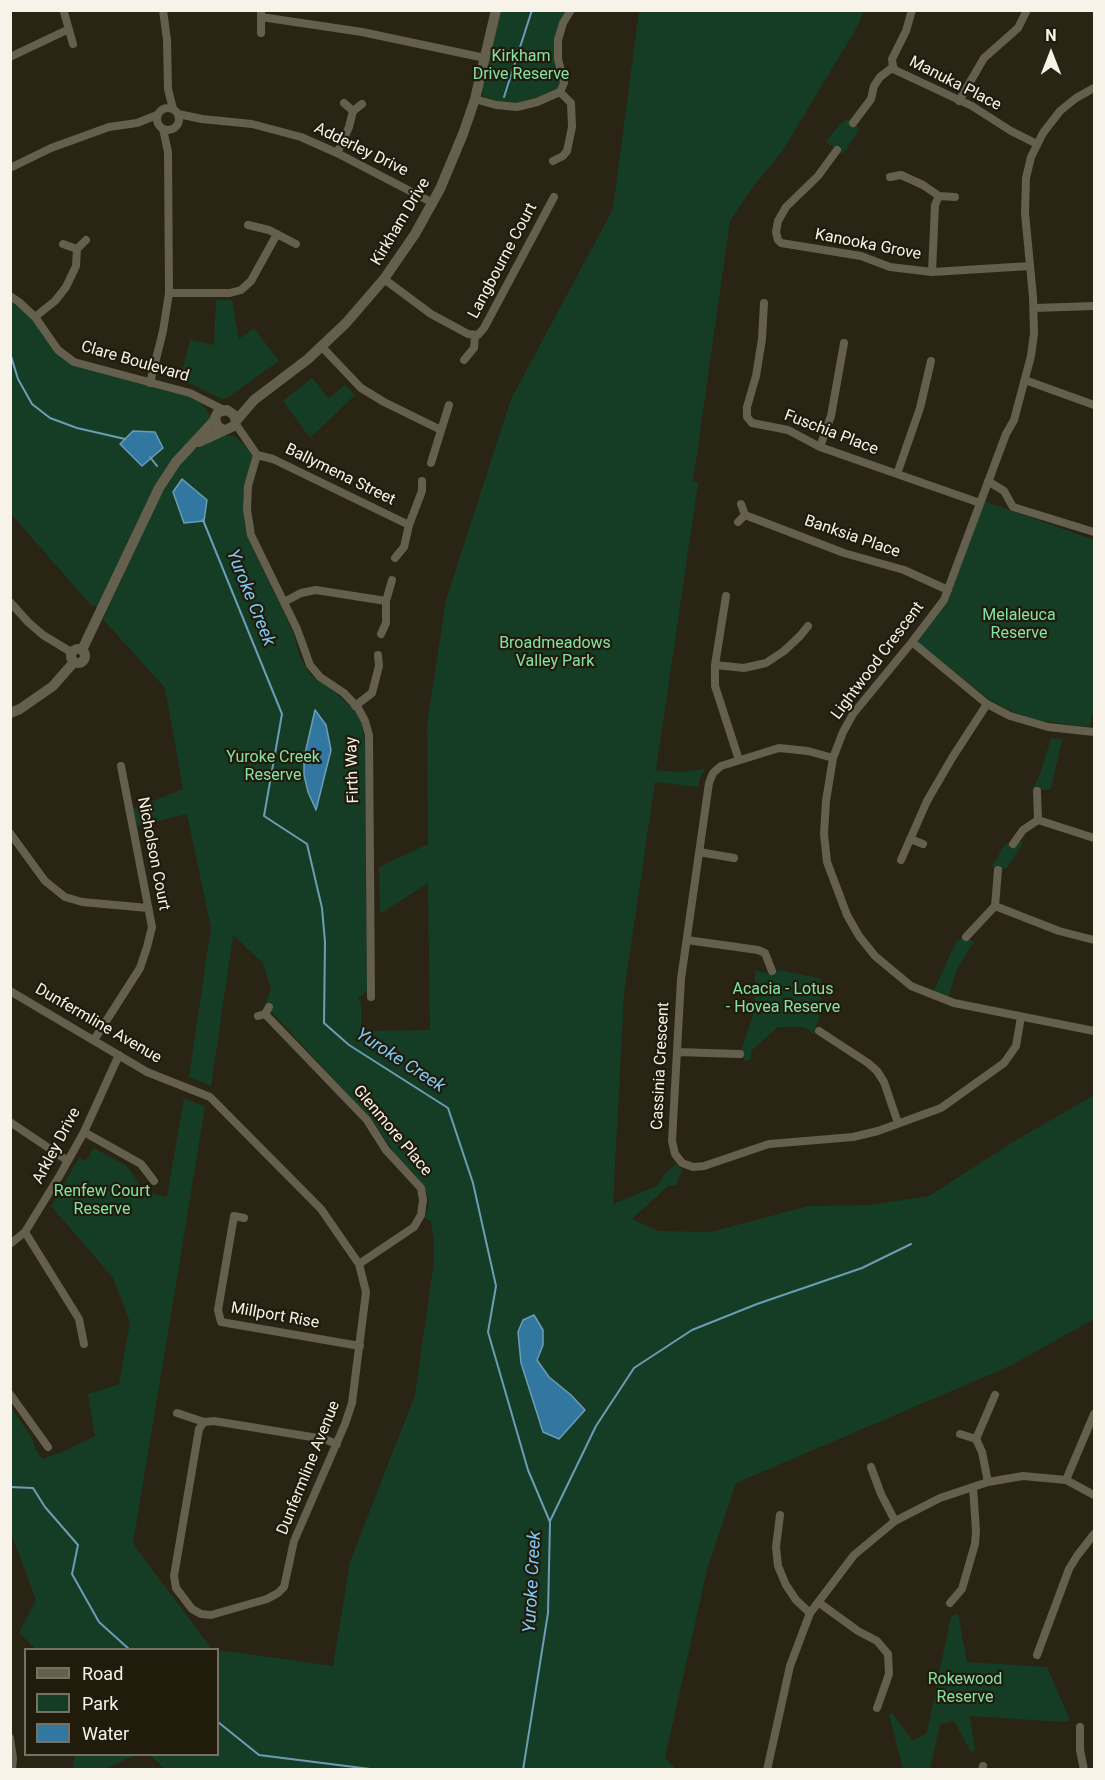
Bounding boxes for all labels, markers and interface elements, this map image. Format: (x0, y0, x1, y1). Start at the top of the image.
north arrow (1021, 24, 1081, 84)
text: N (1045, 26, 1057, 45)
park label: Kirkham Drive Reserve (473, 47, 569, 85)
street label: Manuka Place (906, 53, 1004, 115)
street label: Adderley Drive (311, 119, 411, 181)
street label: Kirkham Drive (367, 175, 435, 269)
street label: Langbourne Court (464, 200, 542, 322)
street label: Kanooka Grove (813, 225, 923, 265)
street label: Clare Boulevard (79, 337, 191, 387)
street label: Fuschia Place (781, 406, 881, 460)
street label: Ballymena Street (282, 440, 398, 510)
street label: Banksia Place (802, 512, 902, 562)
water label: Yuroke Creek (221, 547, 279, 649)
street label: Lightwood Crescent (828, 598, 928, 724)
park label: Melaleuca Reserve (982, 606, 1056, 644)
park label: Broadmeadows Valley Park (499, 634, 611, 672)
street label: Firth Way (342, 736, 364, 804)
park label: Yuroke Creek Reserve (226, 748, 320, 786)
street label: Nicholson Court (133, 796, 173, 912)
street label: Dunfermline Avenue (31, 980, 165, 1068)
park label: Acacia - Lotus - Hovea Reserve (726, 980, 840, 1018)
street label: Cassinia Crescent (648, 1001, 674, 1131)
water label: Yuroke Creek (351, 1024, 449, 1098)
street label: Glenmore Place (348, 1082, 436, 1180)
street label: Arkley Drive (29, 1105, 85, 1187)
park label: Renfew Court Reserve (54, 1182, 150, 1220)
street label: Millport Rise (229, 1299, 321, 1333)
street label: Dunfermline Avenue (273, 1398, 345, 1538)
water label: Yuroke Creek (520, 1530, 546, 1634)
legend (24, 1648, 219, 1756)
text: Road (82, 1663, 123, 1684)
park label: Rokewood Reserve (928, 1670, 1002, 1708)
text: Park (82, 1693, 118, 1714)
text: Water (82, 1723, 129, 1744)

